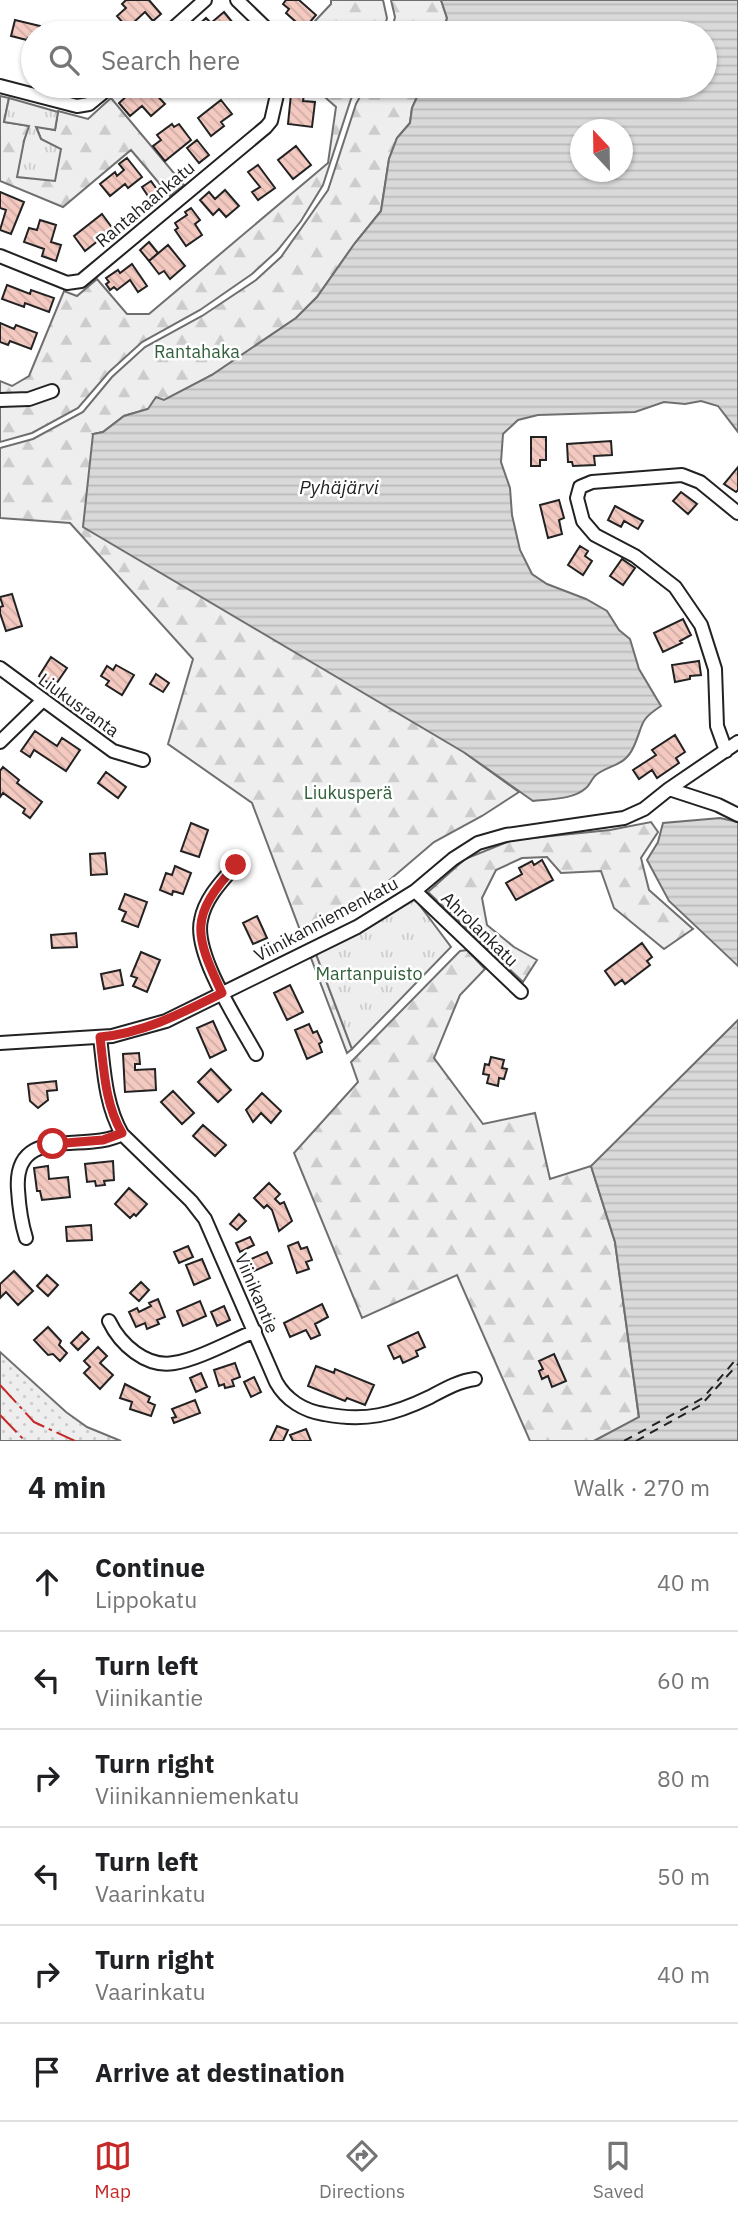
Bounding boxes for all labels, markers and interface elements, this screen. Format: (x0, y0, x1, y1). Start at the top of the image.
search box (21, 21, 717, 98)
icon: search (45, 41, 83, 79)
text: Search here (101, 43, 240, 77)
north arrow (570, 119, 633, 182)
street label: Rantahaankatu (91, 156, 199, 252)
park label: Rantahaka (154, 340, 240, 363)
water label: Pyhäjärvi (299, 475, 380, 499)
street label: Liukusranta (34, 668, 124, 742)
park label: Liukusperä (304, 781, 393, 804)
route end (220, 849, 251, 880)
street label: Viinikanniemenkatu (250, 871, 402, 967)
street label: Ahrolankatu (437, 886, 523, 972)
park label: Martanpuisto (315, 962, 423, 985)
route start (37, 1128, 68, 1159)
street label: Viinikantie (230, 1250, 284, 1337)
text: 4 min (28, 1467, 106, 1506)
text: Walk · 270 m (574, 1472, 710, 1502)
text: Continue (95, 1550, 205, 1584)
icon: ahead (28, 1563, 66, 1601)
text: 40 m (657, 1567, 710, 1597)
text: Lippokatu (95, 1584, 197, 1614)
text: Turn left (95, 1648, 198, 1682)
icon: left (28, 1661, 66, 1699)
text: 60 m (657, 1665, 710, 1695)
text: Viinikantie (95, 1682, 203, 1712)
text: Turn right (95, 1746, 214, 1780)
icon: right (28, 1759, 66, 1797)
text: 80 m (657, 1763, 710, 1793)
text: Viinikanniemenkatu (95, 1780, 299, 1810)
text: Turn left (95, 1844, 198, 1878)
icon: left (28, 1857, 66, 1895)
text: 50 m (657, 1861, 710, 1891)
text: Vaarinkatu (95, 1878, 206, 1908)
text: Turn right (95, 1942, 214, 1976)
icon: right (28, 1955, 66, 1993)
text: 40 m (657, 1959, 710, 1989)
text: Vaarinkatu (95, 1976, 206, 2006)
icon: arrive (28, 2053, 66, 2091)
text: Arrive at destination (95, 2055, 345, 2089)
tab: Map (94, 2137, 132, 2203)
tab: Directions (319, 2137, 405, 2203)
tab: Saved (593, 2137, 644, 2203)

